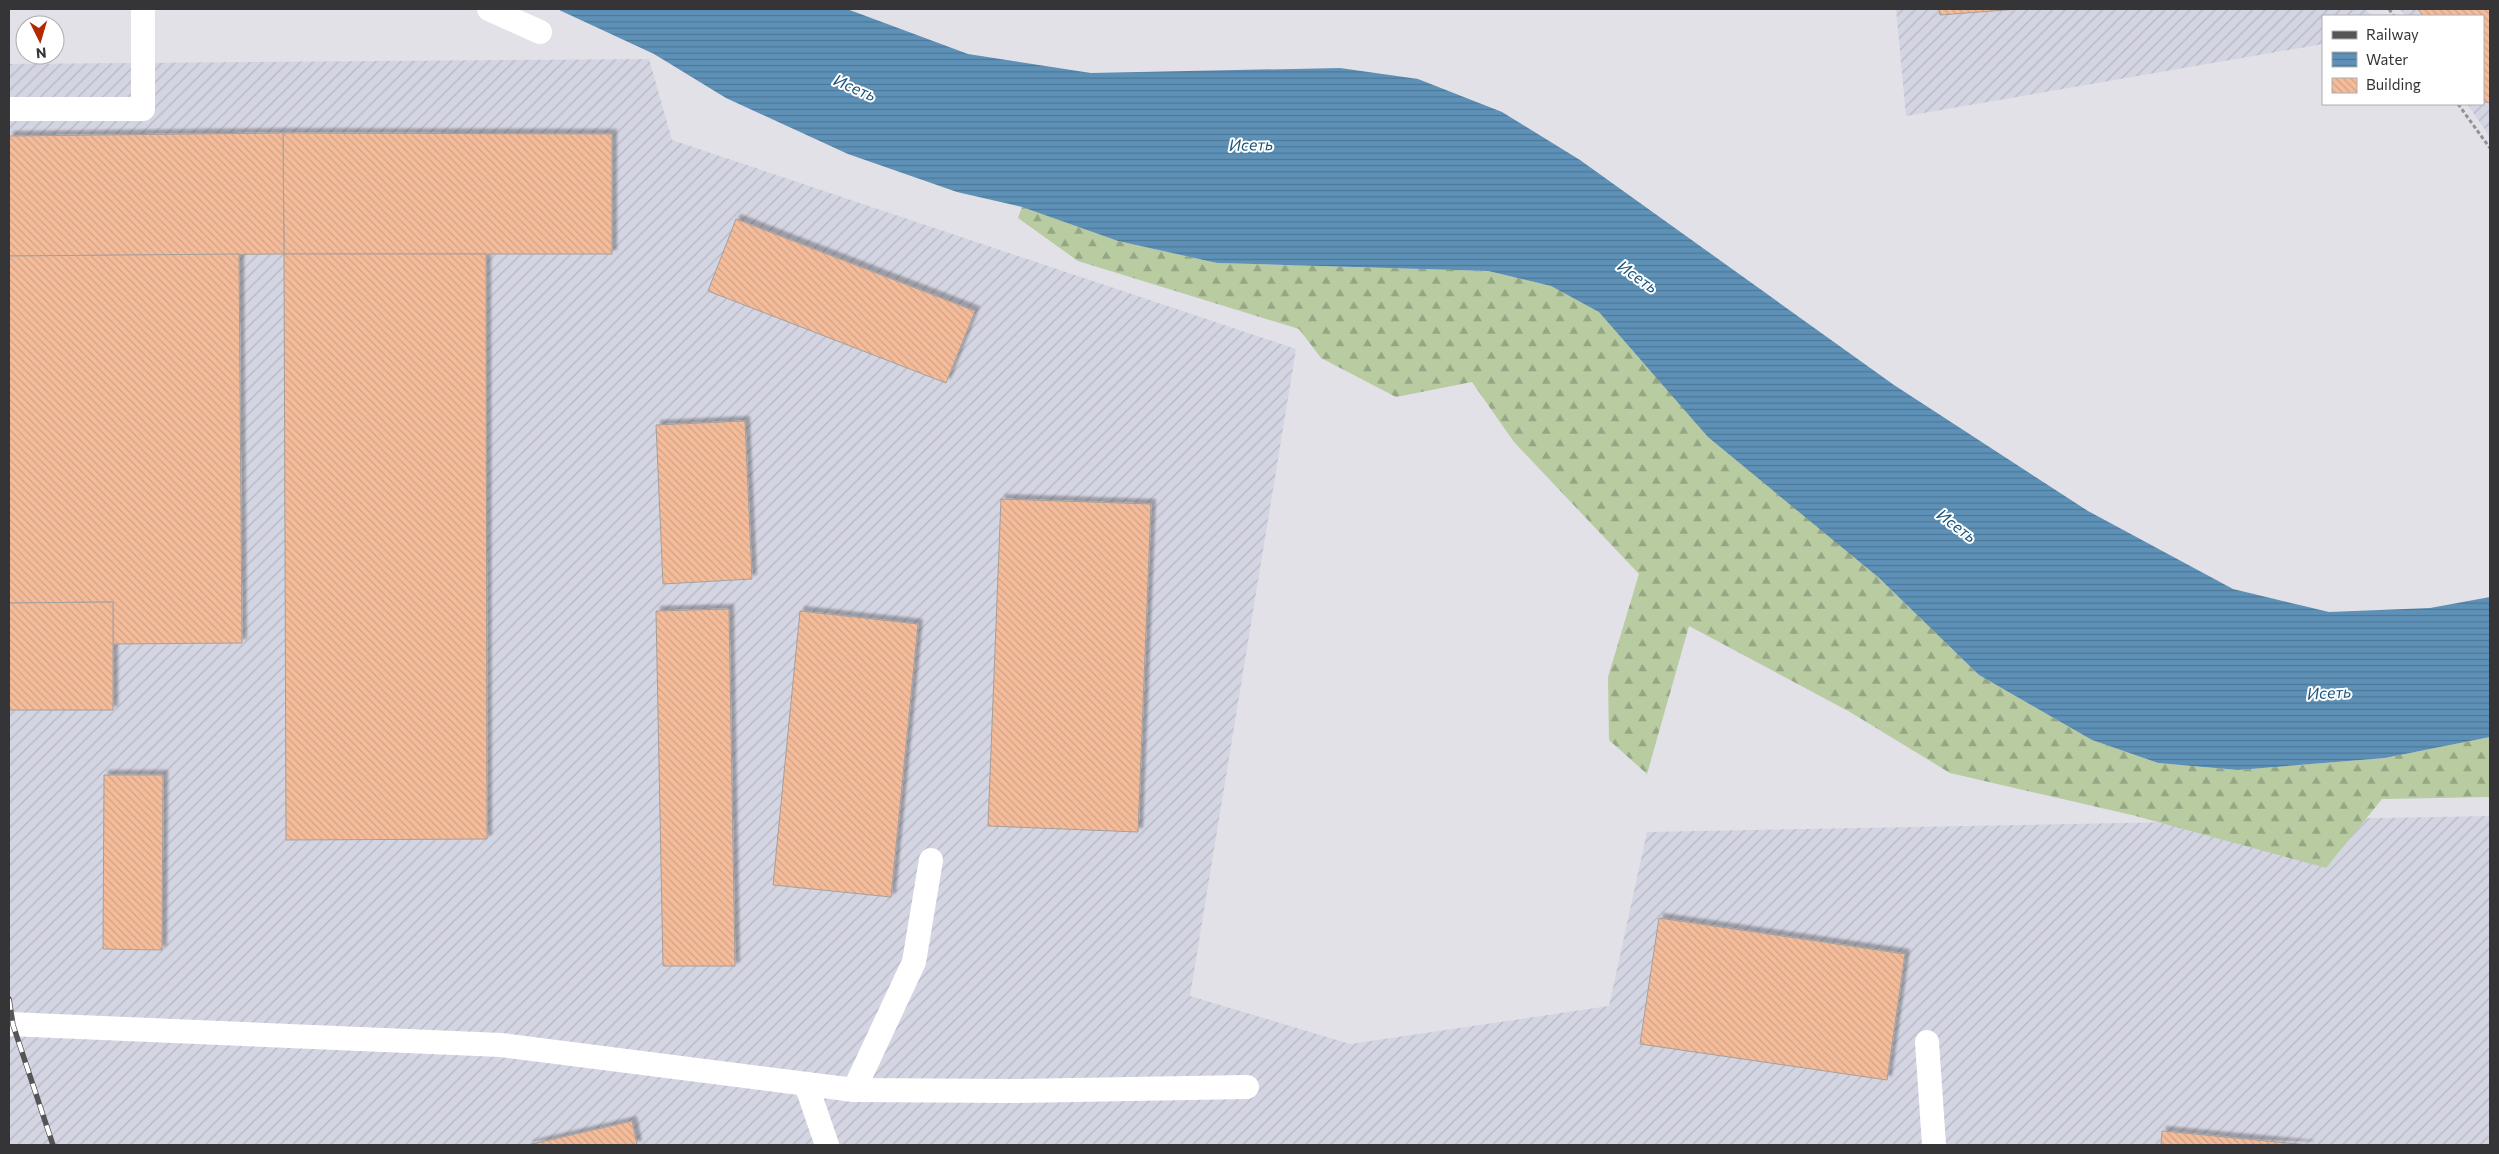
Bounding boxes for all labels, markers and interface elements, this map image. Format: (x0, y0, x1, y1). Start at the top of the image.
north arrow (15, 15, 65, 65)
legend (2322, 15, 2484, 105)
text: Railway (2366, 25, 2419, 43)
text: N (35, 45, 47, 62)
text: Water (2366, 50, 2408, 68)
water label: Исеть (831, 70, 879, 104)
text: Building (2366, 75, 2421, 93)
water label: Исеть (1229, 134, 1273, 154)
water label: Исеть (1614, 256, 1662, 296)
water label: Исеть (1934, 504, 1980, 546)
water label: Исеть (2306, 681, 2352, 703)

